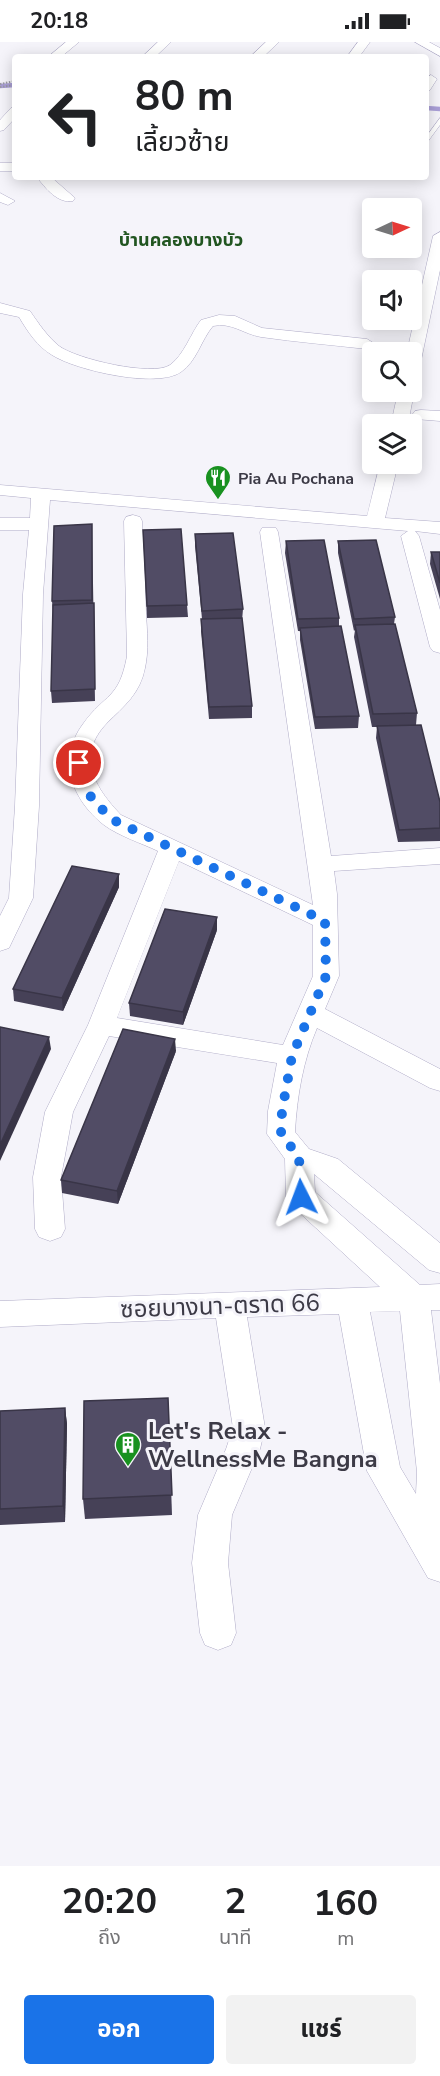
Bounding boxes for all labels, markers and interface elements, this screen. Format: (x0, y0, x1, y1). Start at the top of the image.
text: 20:18 (30, 6, 88, 36)
text: 80 m (135, 68, 234, 125)
icon: left (36, 78, 114, 156)
text: เลี้ยวซ้าย (135, 124, 229, 161)
north arrow (362, 198, 422, 258)
map controls (362, 198, 422, 474)
district label: บ้านคลองบางบัว (119, 228, 243, 252)
button: sound (362, 270, 422, 330)
button: search (362, 342, 422, 402)
button: layers (362, 414, 422, 474)
restaurant icon: Pia Au Pochana (203, 463, 233, 501)
place label: Pia Au Pochana (238, 468, 354, 490)
pin (53, 737, 104, 788)
icon: arrive (62, 746, 95, 779)
position arrow (269, 1165, 333, 1229)
street label: ซอยบางนา-ตราด 66 (120, 1287, 320, 1325)
place label: Let's Relax - WellnessMe Bangna (148, 1415, 378, 1475)
building icon: Let's Relax - WellnessMe Bangna (113, 1430, 143, 1468)
text: 20:20 (62, 1877, 157, 1926)
text: 2 (224, 1877, 246, 1926)
text: 160 (313, 1879, 378, 1928)
text: ถึง (98, 1924, 121, 1951)
text: นาที (219, 1924, 252, 1951)
text: m (337, 1925, 354, 1952)
button: ออก (24, 1995, 214, 2064)
button: แชร์ (226, 1995, 416, 2064)

